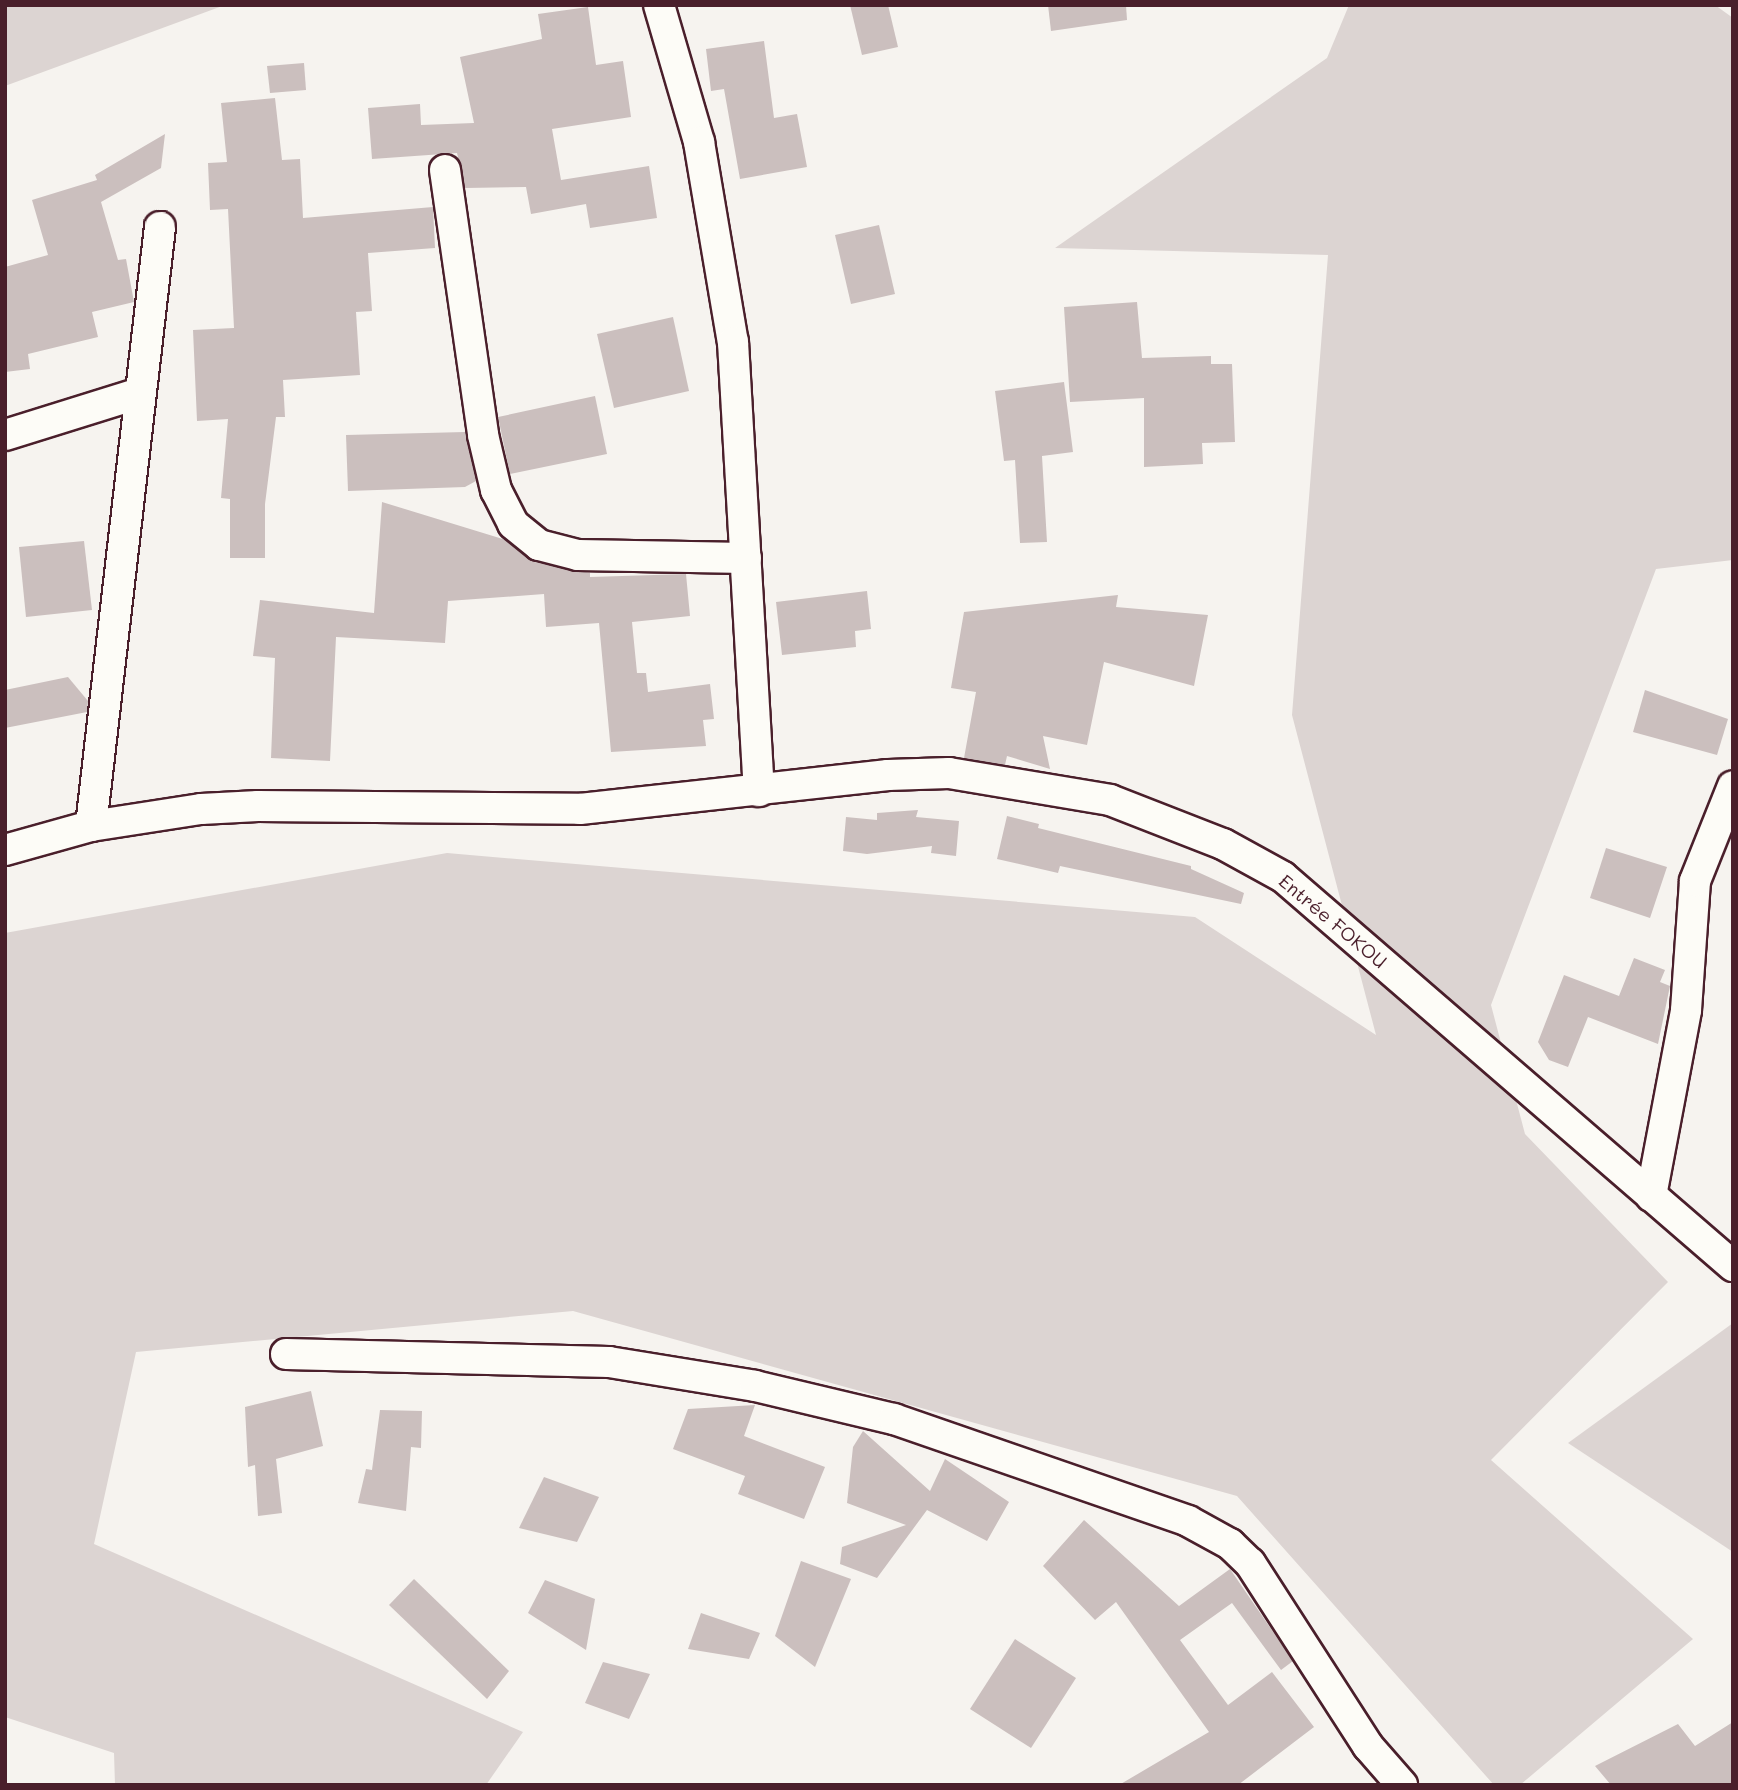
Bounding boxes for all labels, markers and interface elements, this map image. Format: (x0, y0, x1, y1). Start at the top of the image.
street label: Entrée FOKOU (1274, 869, 1392, 973)

